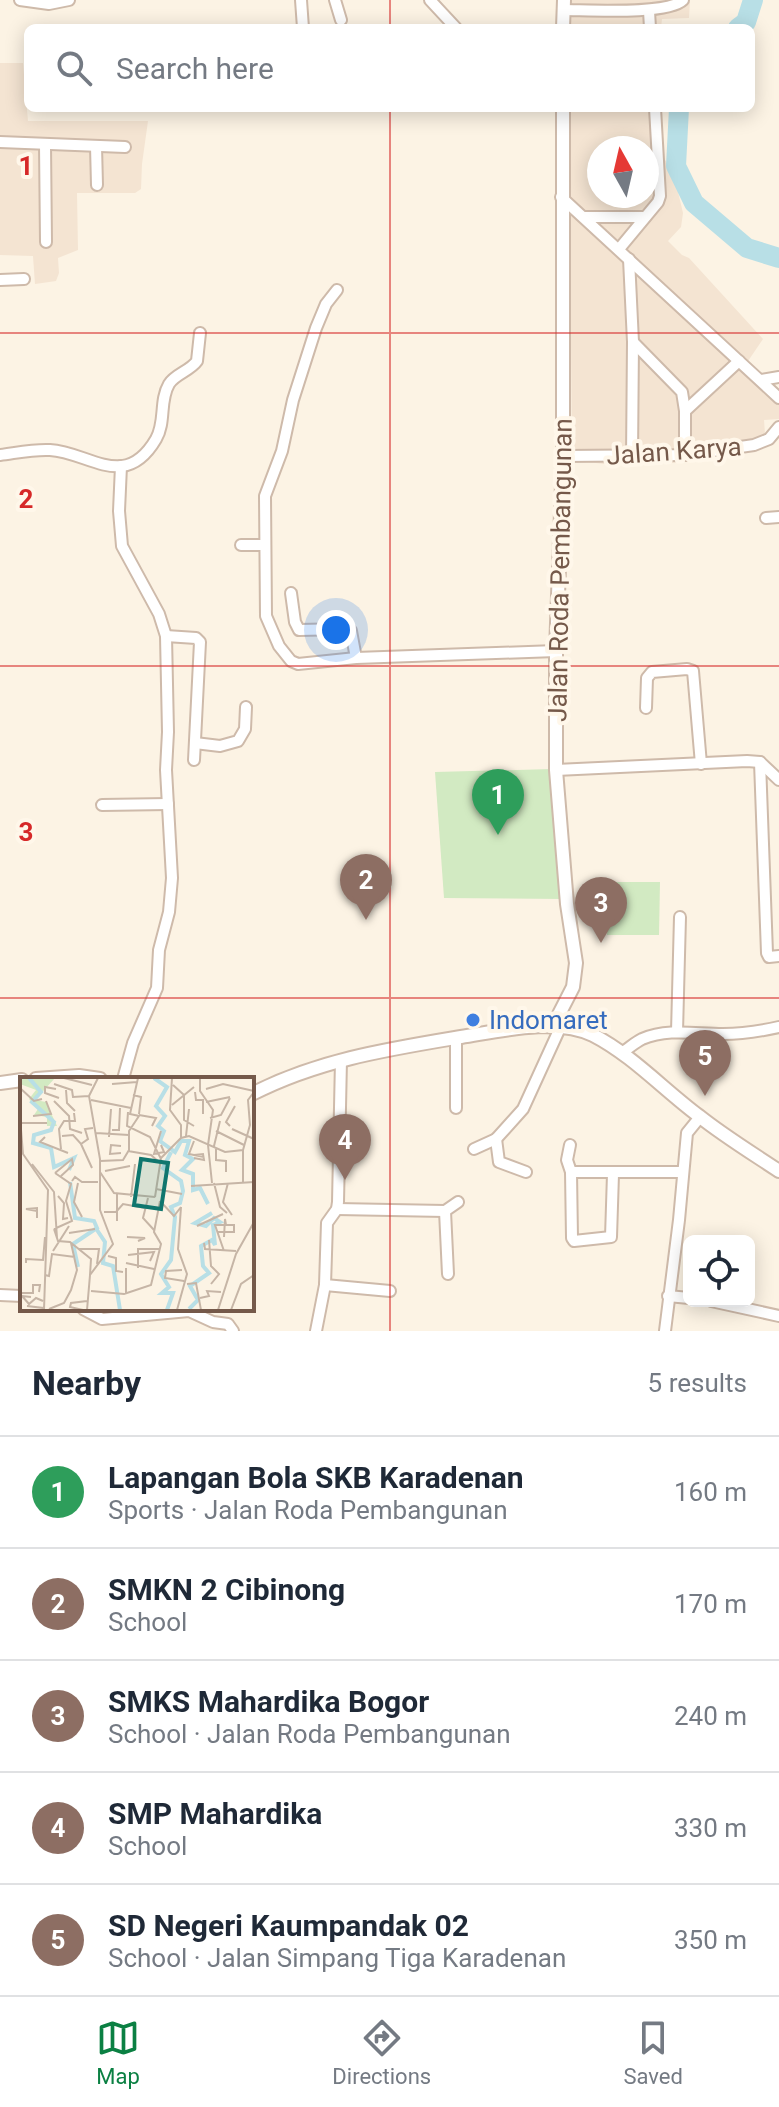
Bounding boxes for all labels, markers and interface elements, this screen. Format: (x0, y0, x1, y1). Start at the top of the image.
search box (24, 24, 755, 112)
icon: search (52, 46, 96, 90)
text: Search here (116, 51, 274, 86)
north arrow (587, 136, 659, 208)
text: 1 (19, 151, 33, 181)
street label: Jalan Roda Pembangunan (542, 418, 578, 722)
street label: Jalan Karya (605, 431, 743, 471)
text: 2 (19, 484, 33, 514)
your location (316, 610, 356, 650)
pin: 1 (472, 769, 524, 835)
text: 3 (19, 817, 33, 847)
pin: 2 (340, 854, 392, 920)
pin: 3 (575, 877, 627, 943)
place label: Indomaret (489, 1005, 608, 1035)
marker: Indomaret (464, 1011, 482, 1029)
pin: 5 (679, 1030, 731, 1096)
inset map (20, 1077, 254, 1311)
pin: 4 (319, 1114, 371, 1180)
map controls (683, 1235, 755, 1307)
button: locate (683, 1235, 755, 1307)
text: Nearby (32, 1363, 141, 1403)
text: 5 results (648, 1368, 747, 1398)
text: Lapangan Bola SKB Karadenan (108, 1460, 524, 1495)
text: 1 (51, 1477, 65, 1507)
text: 160 m (674, 1477, 747, 1507)
text: Sports · Jalan Roda Pembangunan (108, 1495, 508, 1525)
text: SMKN 2 Cibinong (108, 1572, 345, 1607)
text: 2 (51, 1589, 65, 1619)
text: 170 m (674, 1589, 747, 1619)
text: School (108, 1607, 187, 1637)
text: SMKS Mahardika Bogor (108, 1684, 429, 1719)
text: 3 (51, 1701, 65, 1731)
text: 240 m (674, 1701, 747, 1731)
text: School · Jalan Roda Pembangunan (108, 1719, 511, 1749)
text: SMP Mahardika (108, 1796, 322, 1831)
text: 4 (51, 1813, 65, 1843)
text: 330 m (674, 1813, 747, 1843)
text: School (108, 1831, 187, 1861)
text: SD Negeri Kaumpandak 02 (108, 1908, 469, 1943)
text: 5 (51, 1925, 65, 1955)
text: 350 m (674, 1925, 747, 1955)
text: School · Jalan Simpang Tiga Karadenan (108, 1943, 566, 1973)
tab: Map (96, 2016, 140, 2089)
tab: Directions (332, 2016, 431, 2089)
tab: Saved (623, 2016, 683, 2089)

